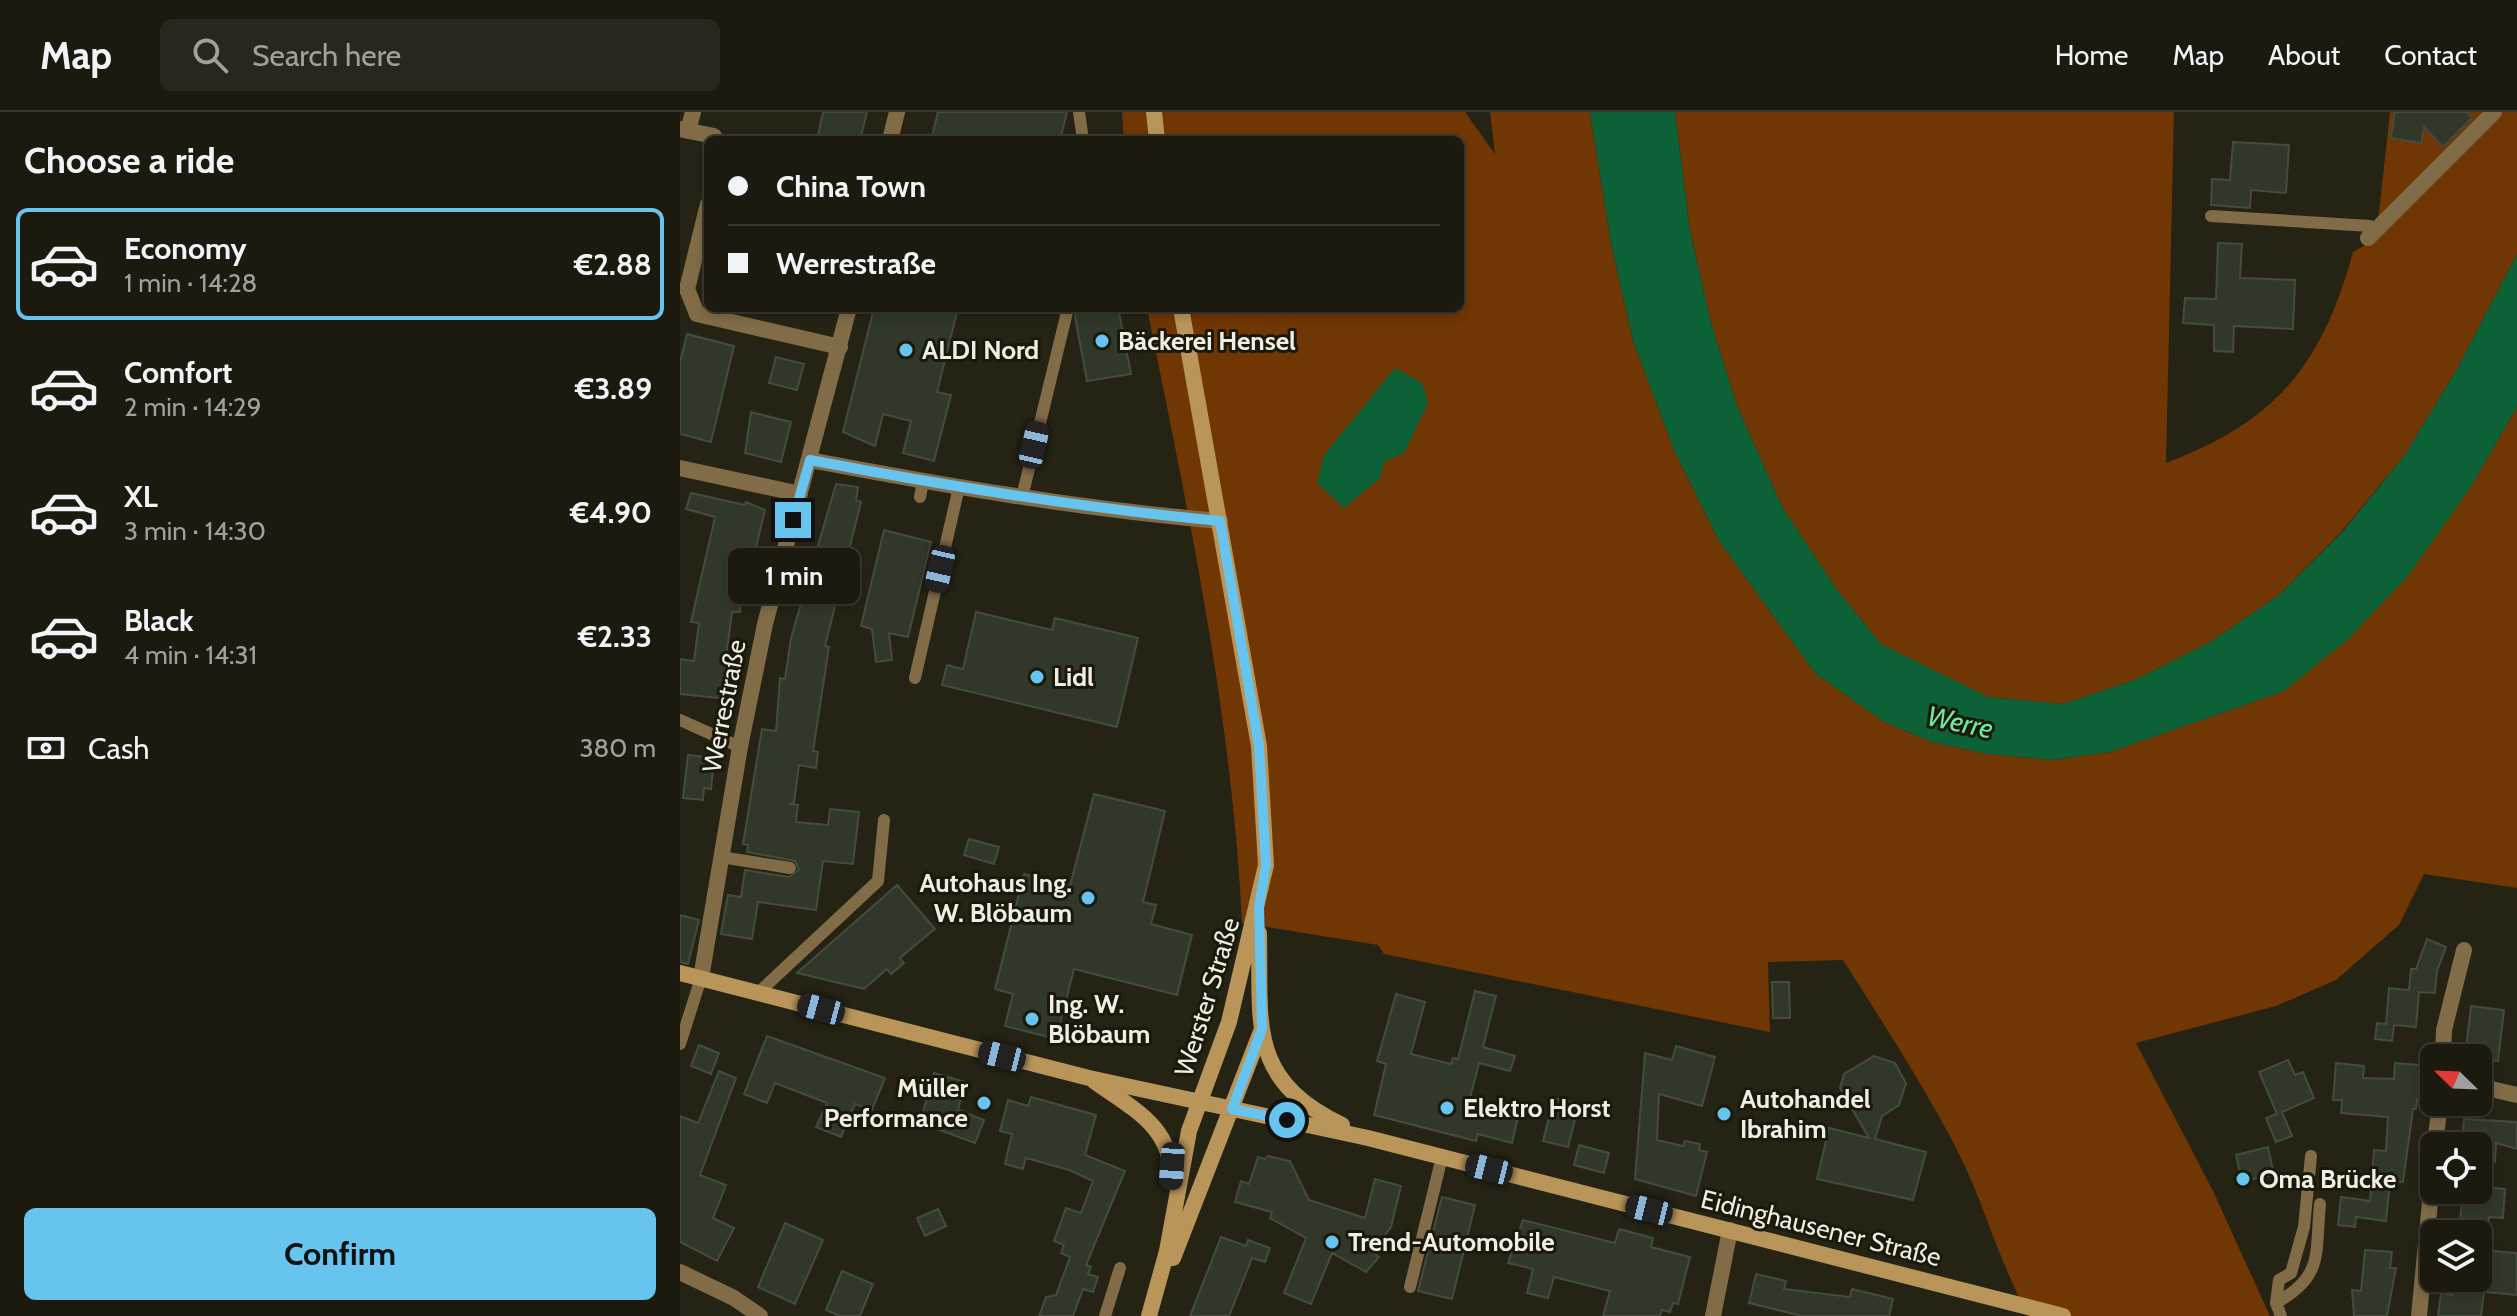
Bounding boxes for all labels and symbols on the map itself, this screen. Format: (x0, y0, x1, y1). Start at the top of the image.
place label: Bäckerei Hensel (1118, 325, 1296, 357)
marker: Bäckerei Hensel (1093, 332, 1111, 350)
place label: ALDI Nord (922, 334, 1039, 366)
marker: ALDI Nord (897, 341, 915, 359)
car (1017, 419, 1051, 471)
route end (775, 502, 811, 538)
car (923, 543, 957, 595)
callout: 1 min (727, 548, 859, 604)
street label: Werrestraße (695, 637, 753, 775)
place label: Lidl (1053, 661, 1094, 693)
marker: Lidl (1028, 668, 1046, 686)
water label: Werre (1924, 698, 1996, 746)
place label: Autohaus Ing. W. Blöbaum (919, 867, 1072, 929)
marker: Autohaus Ing. W. Blöbaum (1079, 889, 1097, 907)
street label: Werster Straße (1168, 914, 1246, 1080)
place label: Ing. W. Blöbaum (1048, 988, 1150, 1050)
car (795, 991, 847, 1027)
marker: Ing. W. Blöbaum (1023, 1010, 1041, 1028)
car (976, 1039, 1028, 1073)
north arrow (2420, 1044, 2492, 1116)
place label: Müller Performance (824, 1072, 968, 1134)
place label: Autohandel Ibrahim (1740, 1083, 1871, 1145)
place label: Elektro Horst (1463, 1092, 1610, 1124)
marker: Müller Performance (975, 1094, 993, 1112)
marker: Elektro Horst (1438, 1099, 1456, 1117)
route start (1269, 1102, 1305, 1138)
marker: Autohandel Ibrahim (1715, 1105, 1733, 1123)
car (1158, 1141, 1186, 1191)
car (1463, 1152, 1515, 1186)
place label: Oma Brücke (2259, 1163, 2396, 1195)
marker: Oma Brücke (2234, 1170, 2252, 1188)
street label: Eidinghausener Straße (1698, 1183, 1944, 1273)
car (1623, 1193, 1675, 1227)
place label: Trend-Automobile (1348, 1226, 1555, 1258)
marker: Trend-Automobile (1323, 1233, 1341, 1251)

